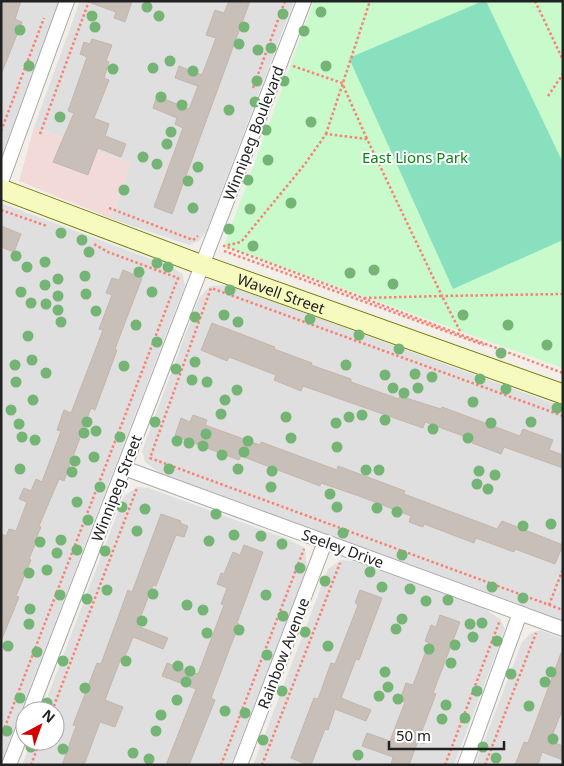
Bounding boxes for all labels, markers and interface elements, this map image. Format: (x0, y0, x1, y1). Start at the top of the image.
street label: Winnipeg Boulevard (218, 63, 288, 203)
park label: East Lions Park (362, 147, 468, 167)
street label: Wavell Street (235, 268, 328, 318)
street label: Winnipeg Street (86, 431, 146, 544)
street label: Seeley Drive (299, 524, 387, 572)
street label: Rainbow Avenue (253, 595, 313, 711)
north arrow (15, 701, 65, 751)
text: N (38, 705, 59, 727)
scale bar (389, 718, 504, 750)
text: 50 m (396, 725, 431, 745)

